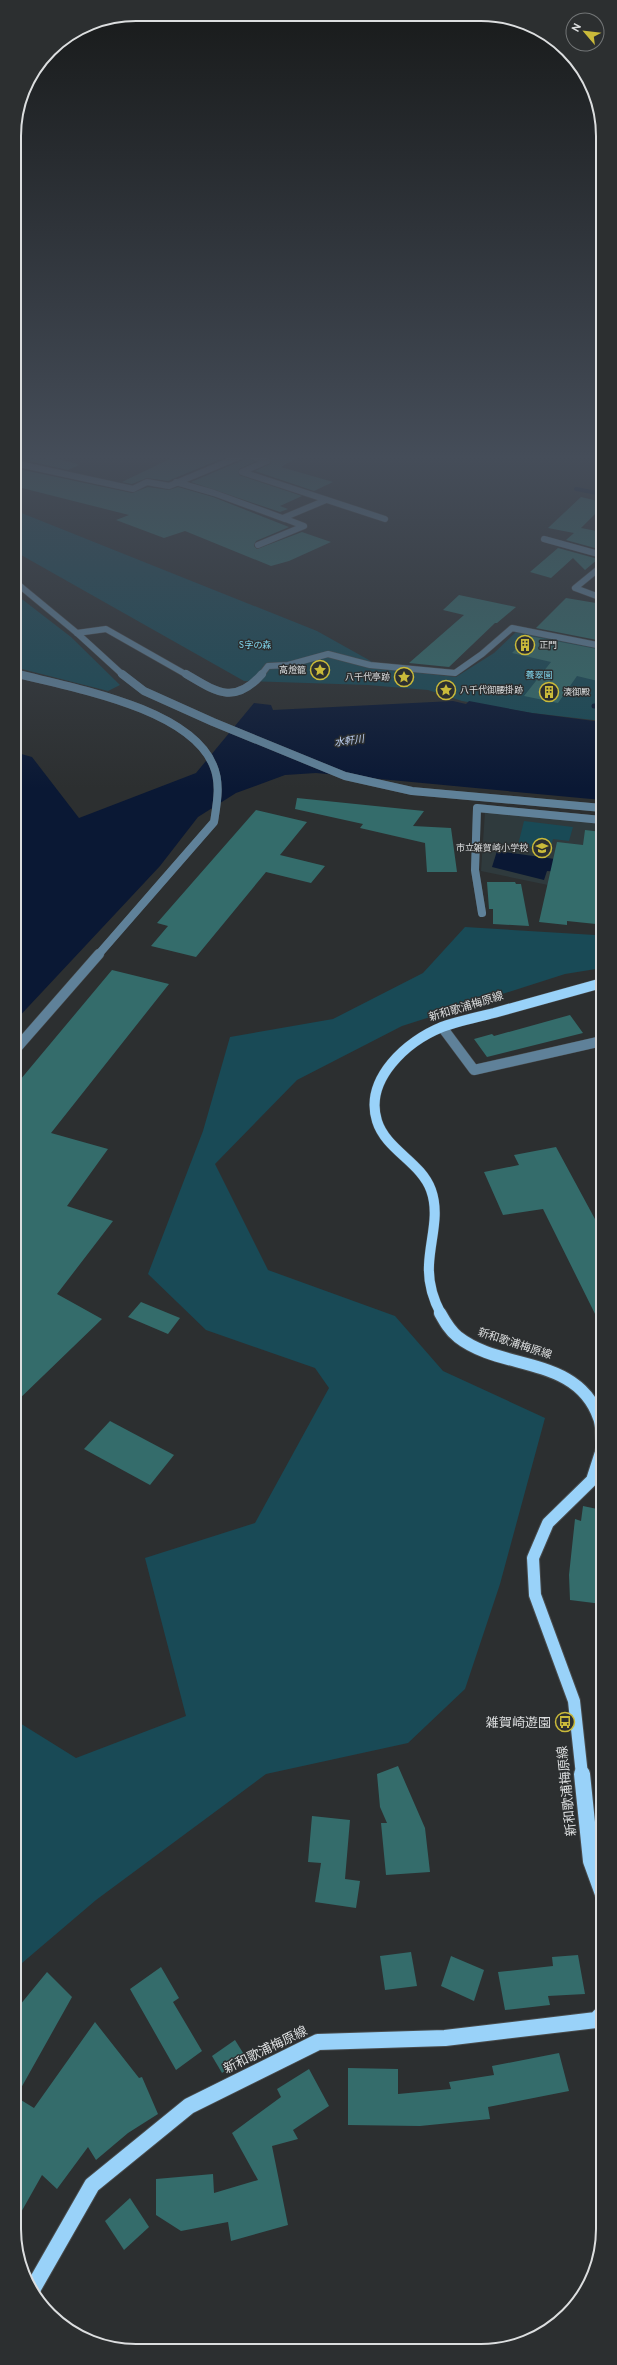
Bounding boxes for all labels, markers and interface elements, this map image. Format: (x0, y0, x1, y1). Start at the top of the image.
north arrow (565, 12, 605, 52)
text: N (569, 21, 585, 35)
building icon: 正門 (514, 634, 536, 656)
park label: S字の森 (239, 640, 271, 651)
place label: 正門 (539, 640, 557, 651)
place icon: 高燈籠 (309, 659, 331, 681)
place label: 高燈籠 (279, 664, 306, 676)
place icon: 八千代亭跡 (393, 666, 415, 688)
park label: 養翠園 (525, 670, 553, 681)
place label: 八千代亭跡 (345, 671, 390, 683)
place icon: 八千代御腰掛跡 (435, 679, 457, 701)
building icon: 湊御殿 (538, 681, 560, 703)
place label: 八千代御腰掛跡 (460, 684, 523, 696)
place label: 湊御殿 (563, 687, 590, 698)
water label: 水軒川 (333, 733, 366, 750)
school or university icon: 市立雑賀崎小学校 (531, 837, 553, 859)
place label: 市立雑賀崎小学校 (456, 843, 528, 854)
street label: 新和歌浦梅原線 (427, 989, 505, 1025)
street label: 新和歌浦梅原線 (476, 1325, 553, 1363)
bus stop icon: 雑賀崎遊園 (554, 1711, 576, 1733)
place label: 雑賀崎遊園 (486, 1715, 551, 1732)
street label: 新和歌浦梅原線 (554, 1745, 581, 1837)
street label: 新和歌浦梅原線 (221, 2023, 310, 2078)

